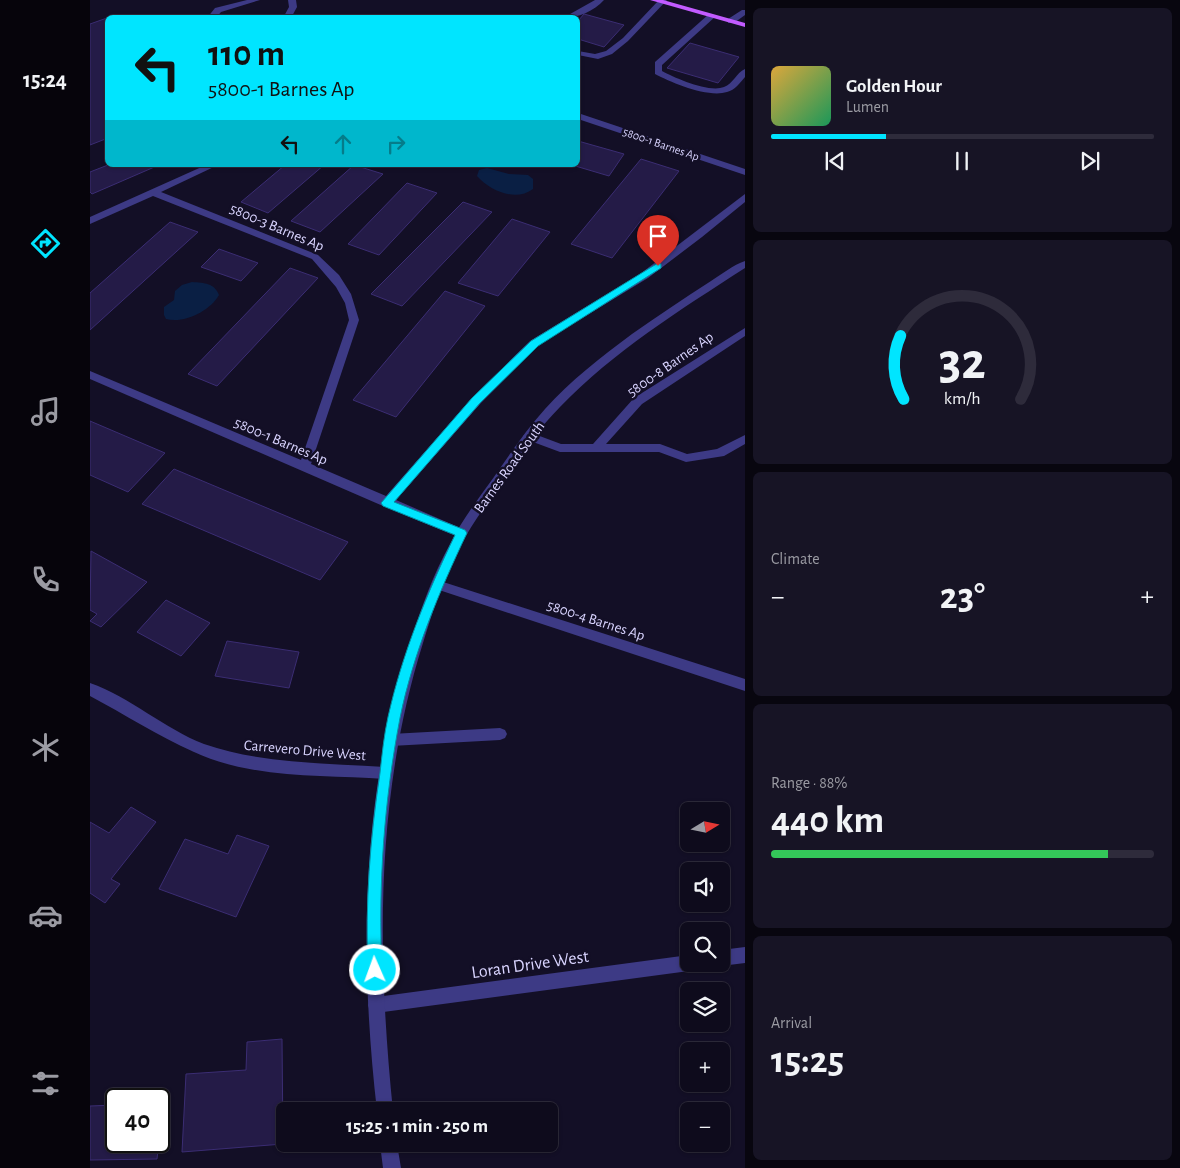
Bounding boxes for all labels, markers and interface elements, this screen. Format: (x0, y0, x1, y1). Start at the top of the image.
icon: left (125, 35, 190, 100)
text: 110 m (208, 37, 285, 72)
text: 15:24 (23, 69, 67, 91)
text: Golden Hour (846, 77, 942, 96)
text: 5800-1 Barnes Ap (208, 78, 354, 100)
text: Lumen (846, 99, 889, 115)
street label: 5800-1 Barnes Ap (621, 125, 701, 163)
icon: left (276, 130, 304, 158)
icon: ahead (329, 130, 357, 158)
icon: right (382, 130, 410, 158)
icon: previous (821, 147, 849, 175)
icon: pause (948, 147, 976, 175)
icon: next (1076, 147, 1104, 175)
street label: 5800-3 Barnes Ap (227, 201, 326, 254)
pin (637, 215, 679, 266)
icon: arrive (644, 222, 672, 250)
icon: directions (28, 226, 63, 261)
street label: 5800-8 Barnes Ap (624, 329, 716, 400)
text: 32 (939, 336, 986, 388)
text: km/h (944, 390, 981, 408)
icon: music (28, 394, 63, 429)
street label: 5800-1 Barnes Ap (232, 415, 330, 468)
street label: Barnes Road South (471, 419, 548, 516)
text: Climate (771, 551, 820, 567)
icon: phone (28, 562, 63, 597)
text: 23° (940, 578, 985, 616)
text: − (771, 583, 784, 611)
text: + (1141, 583, 1154, 611)
street label: 5800-4 Barnes Ap (545, 598, 647, 643)
icon: climate (28, 730, 63, 765)
street label: Carrevero Drive West (243, 738, 367, 763)
text: Range · 88% (771, 775, 848, 791)
north arrow (680, 802, 730, 852)
map controls (680, 802, 730, 1152)
text: 440 km (771, 802, 884, 840)
button: sound (680, 862, 730, 912)
icon: car (28, 898, 63, 933)
button: search (680, 922, 730, 972)
position arrow (348, 943, 400, 995)
street label: Loran Drive West (470, 948, 590, 982)
button: layers (680, 982, 730, 1032)
text: Arrival (771, 1015, 812, 1031)
button: + (680, 1042, 730, 1092)
text: 15:25 (771, 1042, 844, 1080)
icon: filters (28, 1066, 63, 1101)
speed limit sign: 40 (105, 1088, 170, 1153)
button: − (680, 1102, 730, 1152)
text: 15:25 · 1 min · 250 m (346, 1117, 488, 1136)

